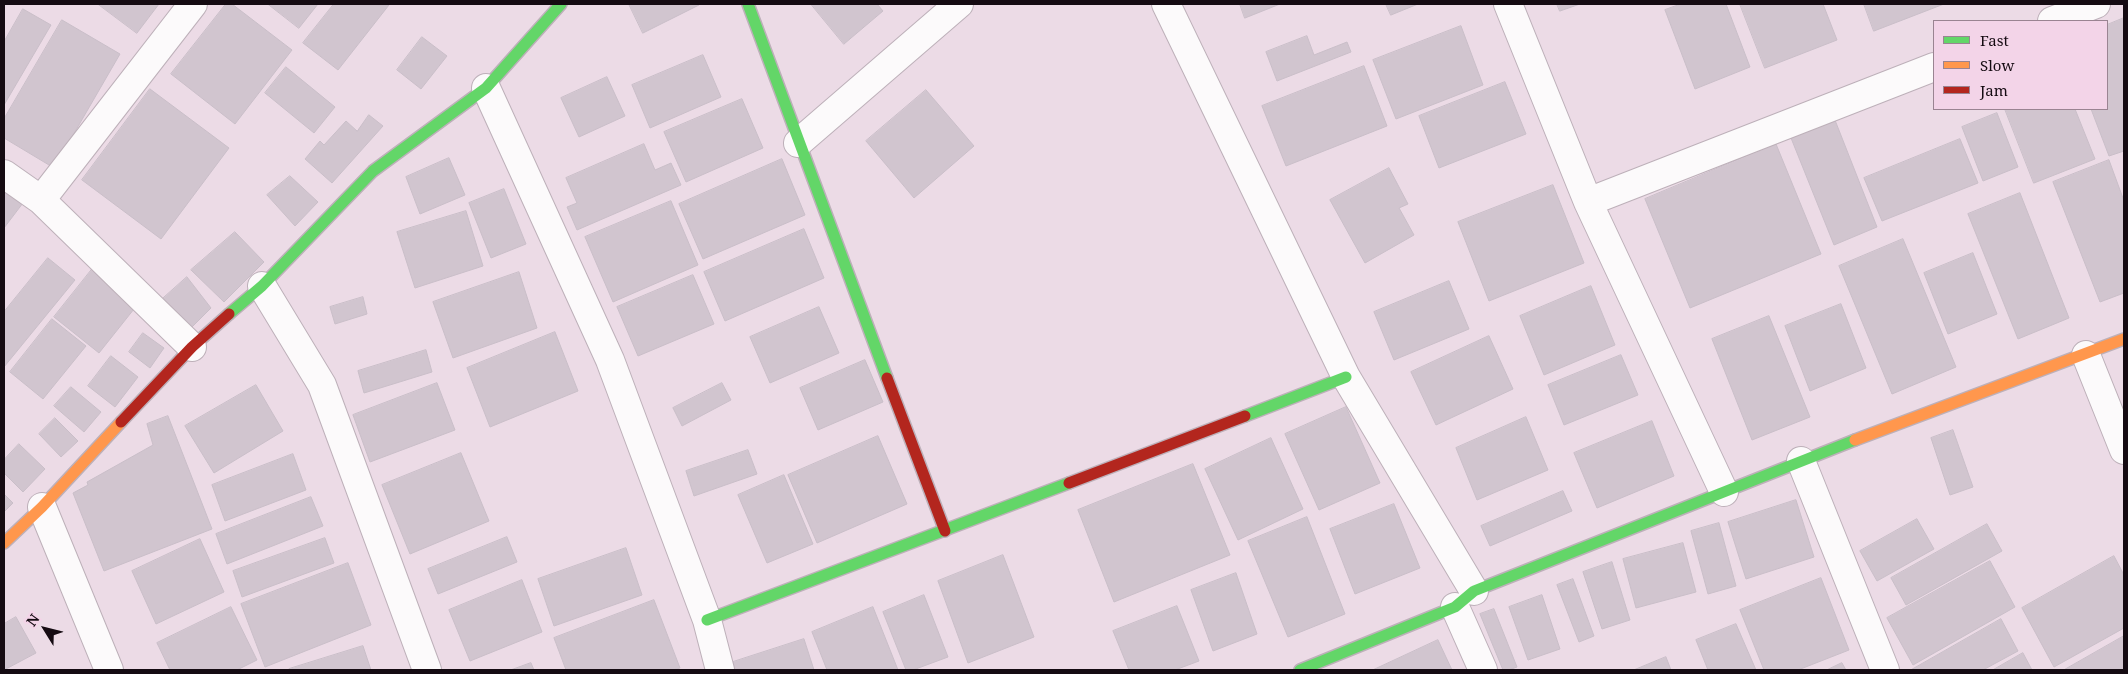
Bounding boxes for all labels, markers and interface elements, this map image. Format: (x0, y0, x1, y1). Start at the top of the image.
legend (1933, 20, 2108, 110)
text: Fast (1980, 30, 2009, 50)
text: Slow (1980, 55, 2014, 75)
text: Jam (1980, 80, 2008, 100)
north arrow (20, 604, 70, 654)
text: N (22, 610, 43, 630)

